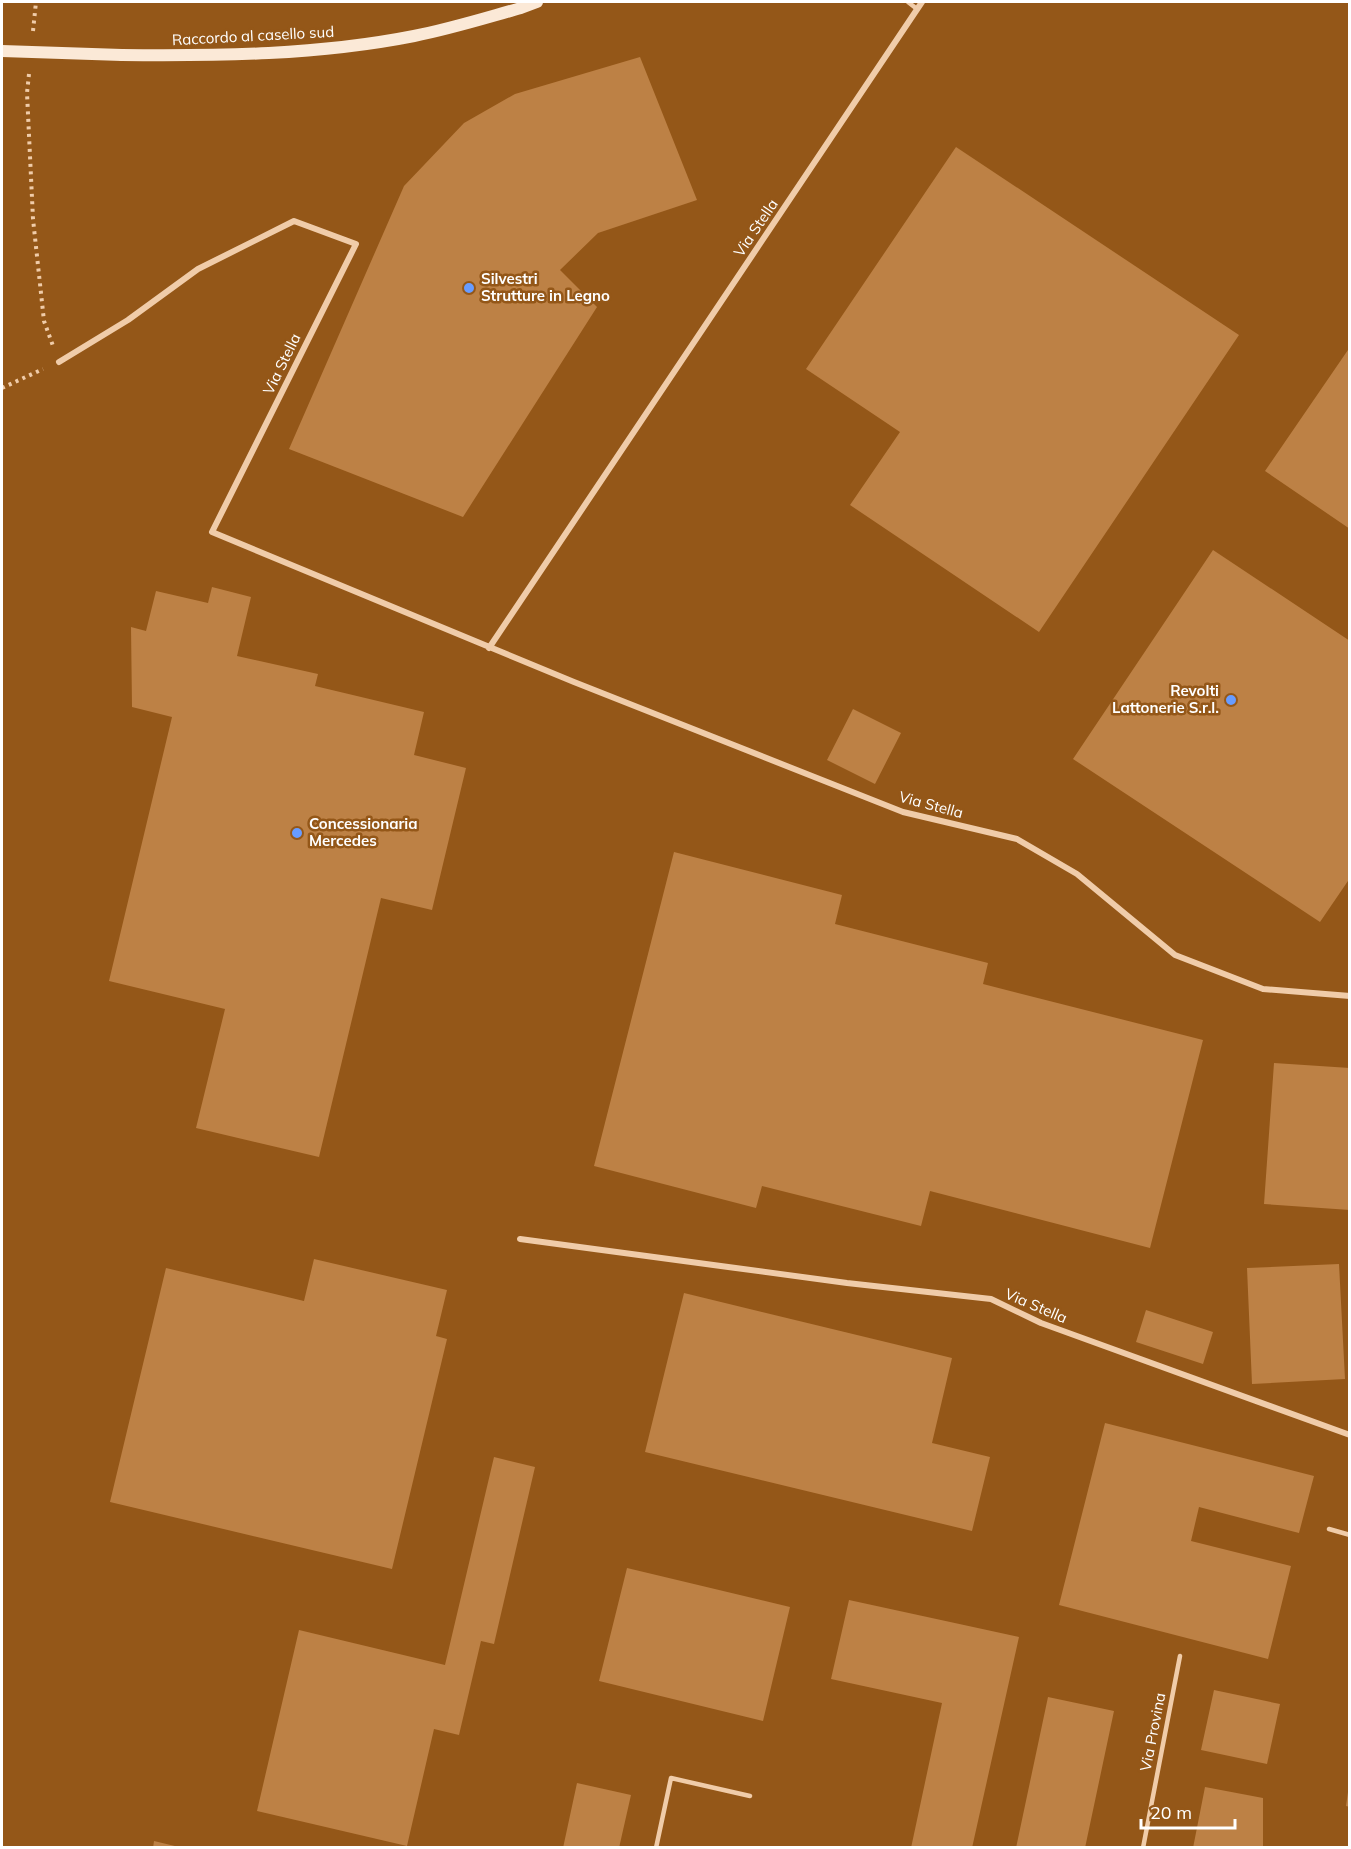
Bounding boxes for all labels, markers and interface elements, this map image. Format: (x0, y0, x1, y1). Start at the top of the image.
street label: Raccordo al casello sud (171, 22, 335, 49)
street label: Via Stella (729, 195, 782, 260)
place label: Silvestri Strutture in Legno (481, 269, 610, 305)
marker: Silvestri Strutture in Legno (462, 281, 476, 295)
street label: Via Stella (259, 330, 305, 397)
place label: Revolti Lattonerie S.r.l. (1112, 681, 1219, 717)
marker: Revolti Lattonerie S.r.l. (1224, 693, 1238, 707)
street label: Via Stella (897, 787, 965, 822)
place label: Concessionaria Mercedes (309, 814, 418, 850)
marker: Concessionaria Mercedes (290, 826, 304, 840)
street label: Via Stella (1002, 1284, 1070, 1327)
street label: Via Provina (1136, 1691, 1169, 1773)
scale bar (1141, 1792, 1236, 1830)
text: 20 m (1150, 1801, 1192, 1824)

